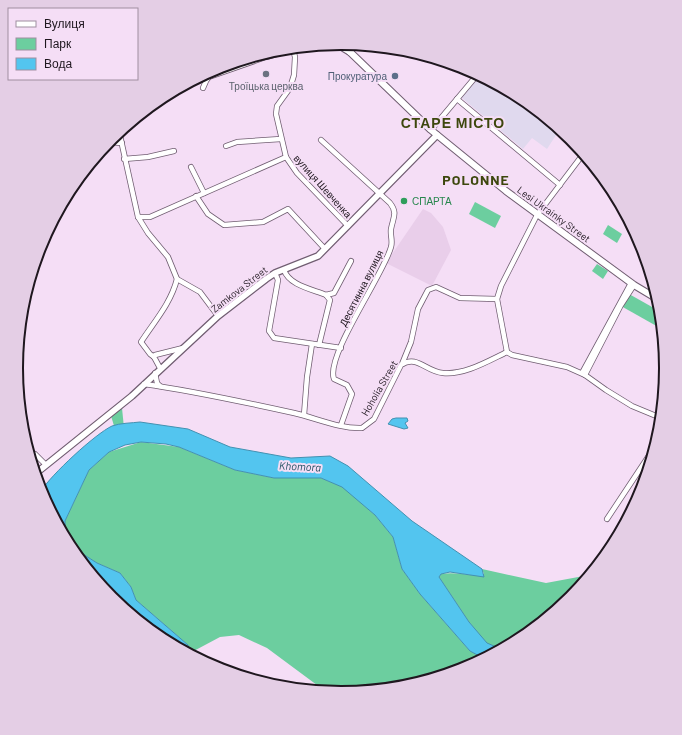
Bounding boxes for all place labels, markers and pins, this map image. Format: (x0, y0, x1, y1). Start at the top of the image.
marker: Троїцька церква (261, 69, 271, 79)
place label: Прокуратура (328, 70, 387, 82)
marker: Прокуратура (390, 71, 400, 81)
place label: Троїцька церква (229, 80, 304, 92)
place label: СПАРТА (412, 195, 452, 207)
marker: СПАРТА (399, 196, 409, 206)

